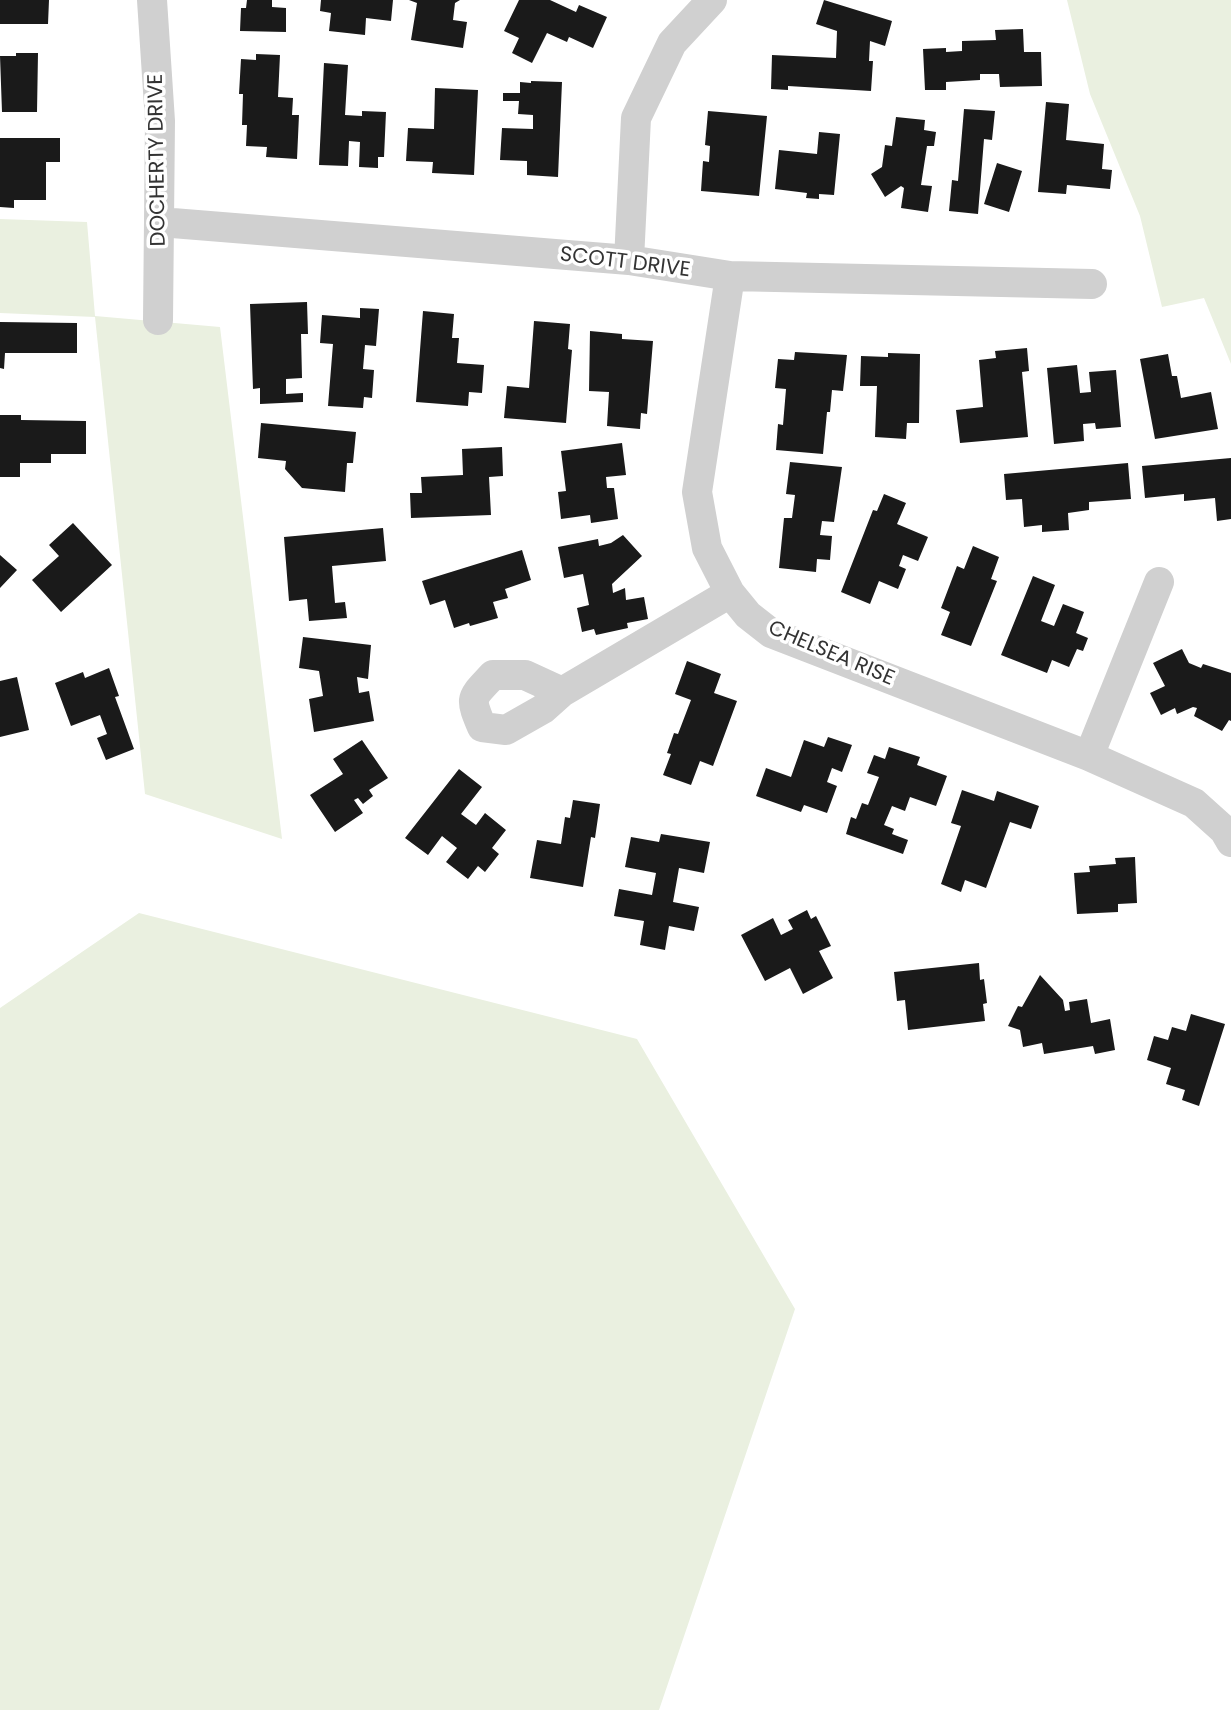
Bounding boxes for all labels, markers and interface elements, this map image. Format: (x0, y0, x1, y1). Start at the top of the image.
street label: DOCHERTY DRIVE (144, 73, 172, 247)
street label: SCOTT DRIVE (558, 243, 692, 283)
street label: CHELSEA RISE (764, 616, 898, 692)

